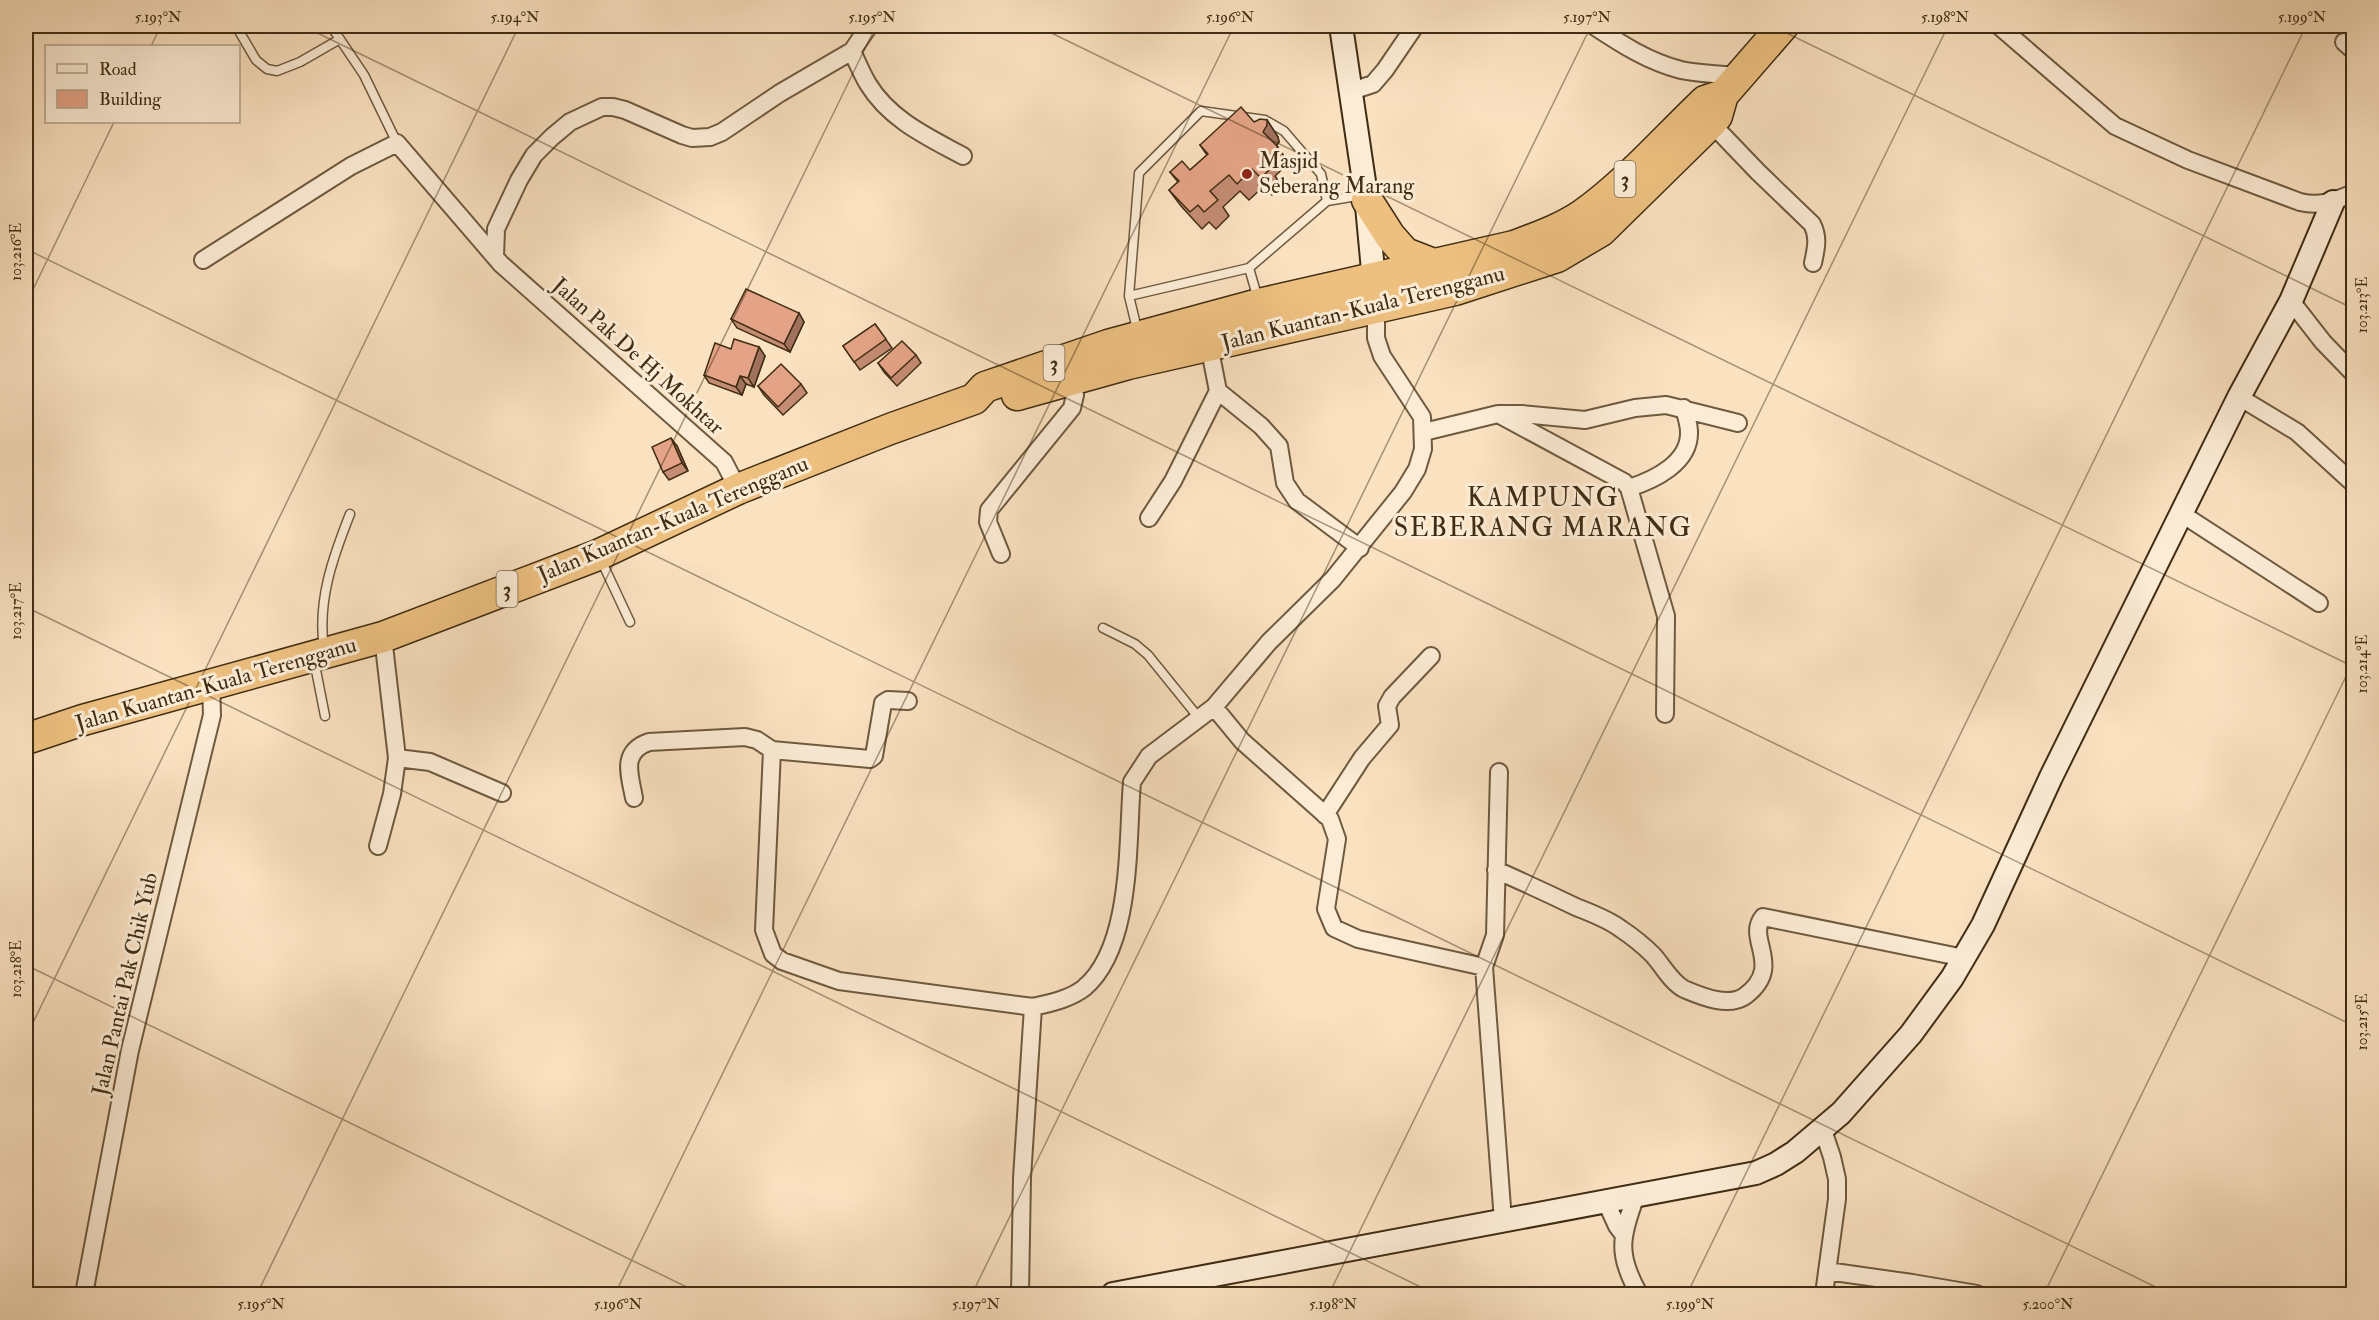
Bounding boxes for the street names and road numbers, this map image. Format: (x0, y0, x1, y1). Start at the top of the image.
road number: 3 (1614, 161, 1636, 197)
street label: Jalan Kuantan-Kuala Terengganu (1217, 259, 1508, 357)
street label: Jalan Pak De Hj Mokhtar (545, 271, 730, 441)
road number: 3 (1044, 345, 1064, 381)
street label: Jalan Kuantan-Kuala Terengganu (533, 449, 812, 589)
road number: 3 (496, 571, 518, 607)
street label: Jalan Kuantan-Kuala Terengganu (71, 630, 360, 738)
street label: Jalan Pantai Pak Chik Yub (85, 870, 164, 1099)

